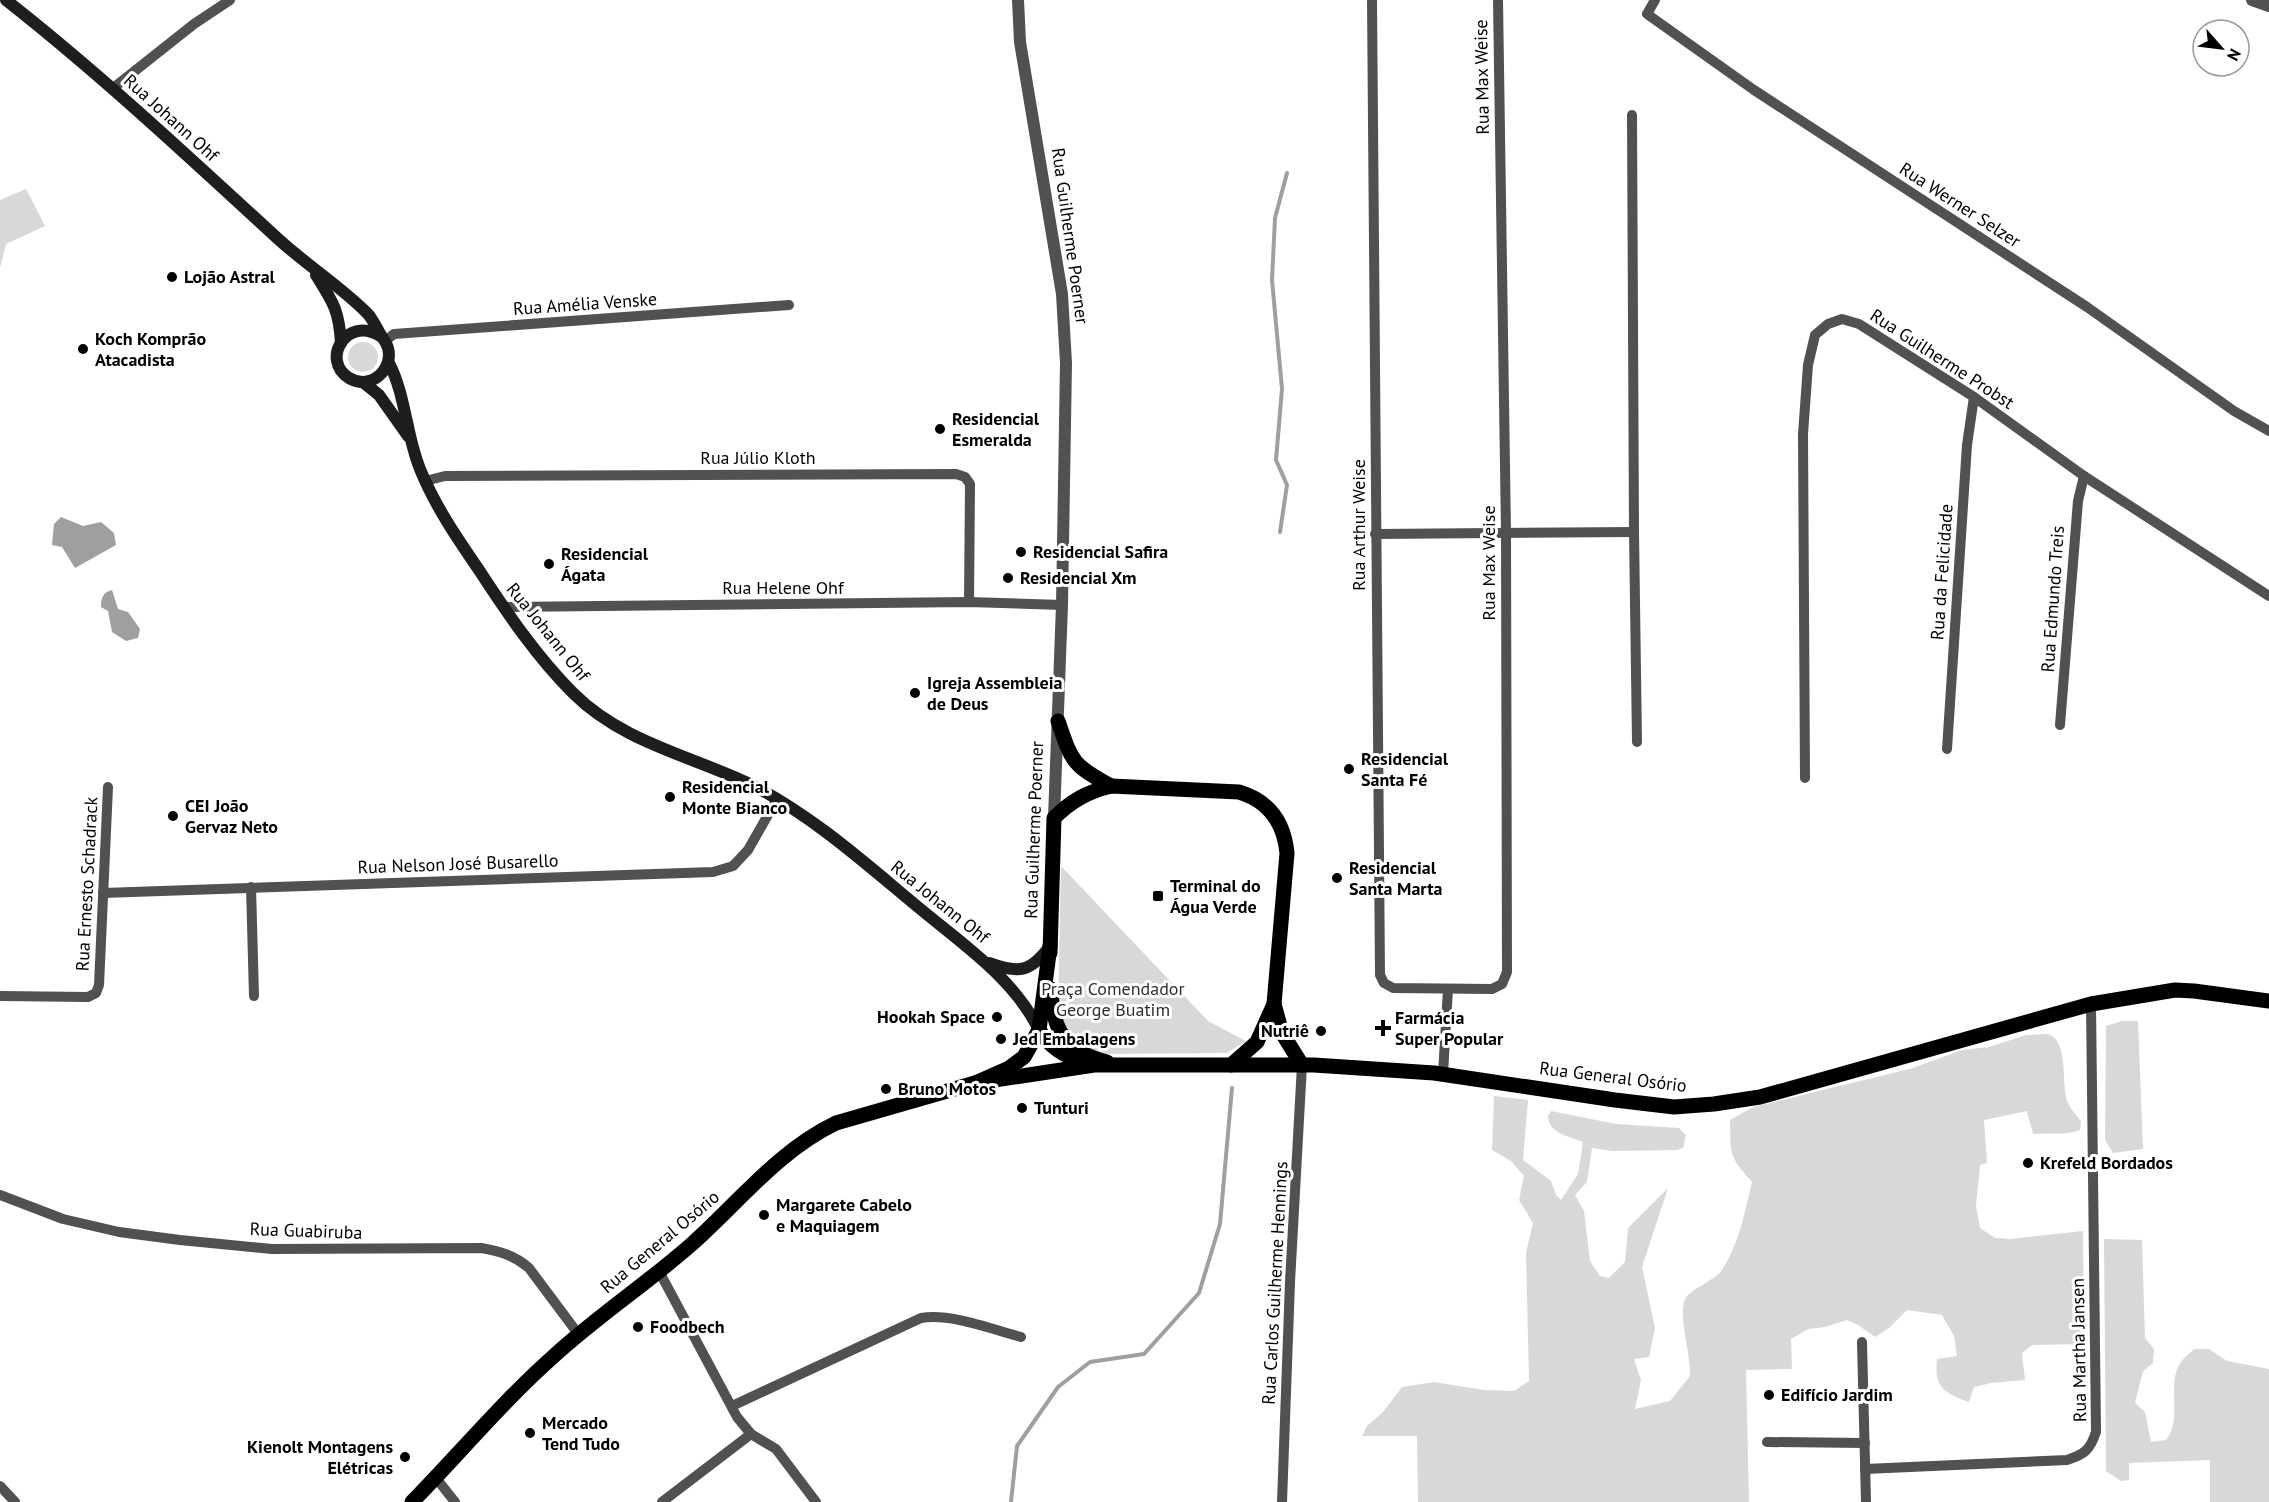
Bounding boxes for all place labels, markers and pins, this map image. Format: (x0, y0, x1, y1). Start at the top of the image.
place label: Lojão Astral (184, 265, 276, 288)
marker: Lojão Astral (165, 270, 179, 284)
place label: Koch Komprão Atacadista (95, 327, 207, 371)
marker: Koch Komprão Atacadista (76, 342, 90, 356)
place label: Residencial Esmeralda (952, 407, 1040, 451)
marker: Residencial Esmeralda (933, 422, 947, 436)
place label: Residencial Safira (1033, 540, 1168, 563)
place label: Residencial Ágata (561, 542, 649, 586)
marker: Residencial Safira (1014, 545, 1028, 559)
marker: Residencial Ágata (542, 557, 556, 571)
place label: Residencial Xm (1020, 566, 1137, 589)
marker: Residencial Xm (1001, 571, 1015, 585)
place label: Igreja Assembleia de Deus (927, 671, 1062, 715)
marker: Igreja Assembleia de Deus (908, 686, 922, 700)
place label: Residencial Santa Fé (1361, 747, 1449, 791)
marker: Residencial Santa Fé (1342, 762, 1356, 776)
place label: Residencial Monte Bianco (682, 775, 787, 819)
marker: Residencial Monte Bianco (663, 790, 677, 804)
place label: CEI João Gervaz Neto (185, 794, 278, 838)
marker: CEI João Gervaz Neto (166, 809, 180, 823)
place label: Residencial Santa Marta (1349, 856, 1443, 900)
marker: Residencial Santa Marta (1330, 871, 1344, 885)
place label: Terminal do Água Verde (1170, 874, 1261, 918)
marker: Terminal do Água Verde (1151, 889, 1165, 903)
place label: Hookah Space (877, 1005, 985, 1028)
place label: Farmácia Super Popular (1395, 1006, 1504, 1050)
marker: Hookah Space (990, 1010, 1004, 1024)
place label: Nutriê (1261, 1019, 1309, 1042)
marker: Farmácia Super Popular (1376, 1021, 1390, 1035)
marker: Nutriê (1314, 1024, 1328, 1038)
place label: Jed Embalagens (1012, 1027, 1136, 1050)
marker: Jed Embalagens (994, 1032, 1008, 1046)
place label: Bruno Motos (898, 1077, 997, 1100)
marker: Bruno Motos (879, 1082, 893, 1096)
place label: Tunturi (1034, 1096, 1089, 1119)
marker: Tunturi (1015, 1101, 1029, 1115)
place label: Krefeld Bordados (2040, 1151, 2173, 1174)
marker: Krefeld Bordados (2021, 1156, 2035, 1170)
place label: Margarete Cabelo e Maquiagem (776, 1193, 912, 1237)
marker: Margarete Cabelo e Maquiagem (757, 1208, 771, 1222)
place label: Foodbech (650, 1315, 724, 1338)
marker: Foodbech (631, 1320, 645, 1334)
place label: Edifício Jardim (1781, 1383, 1893, 1406)
marker: Edifício Jardim (1762, 1388, 1776, 1402)
place label: Mercado Tend Tudo (542, 1411, 620, 1455)
marker: Mercado Tend Tudo (523, 1426, 537, 1440)
place label: Kienolt Montagens Elétricas (247, 1435, 393, 1479)
marker: Kienolt Montagens Elétricas (398, 1450, 412, 1464)

